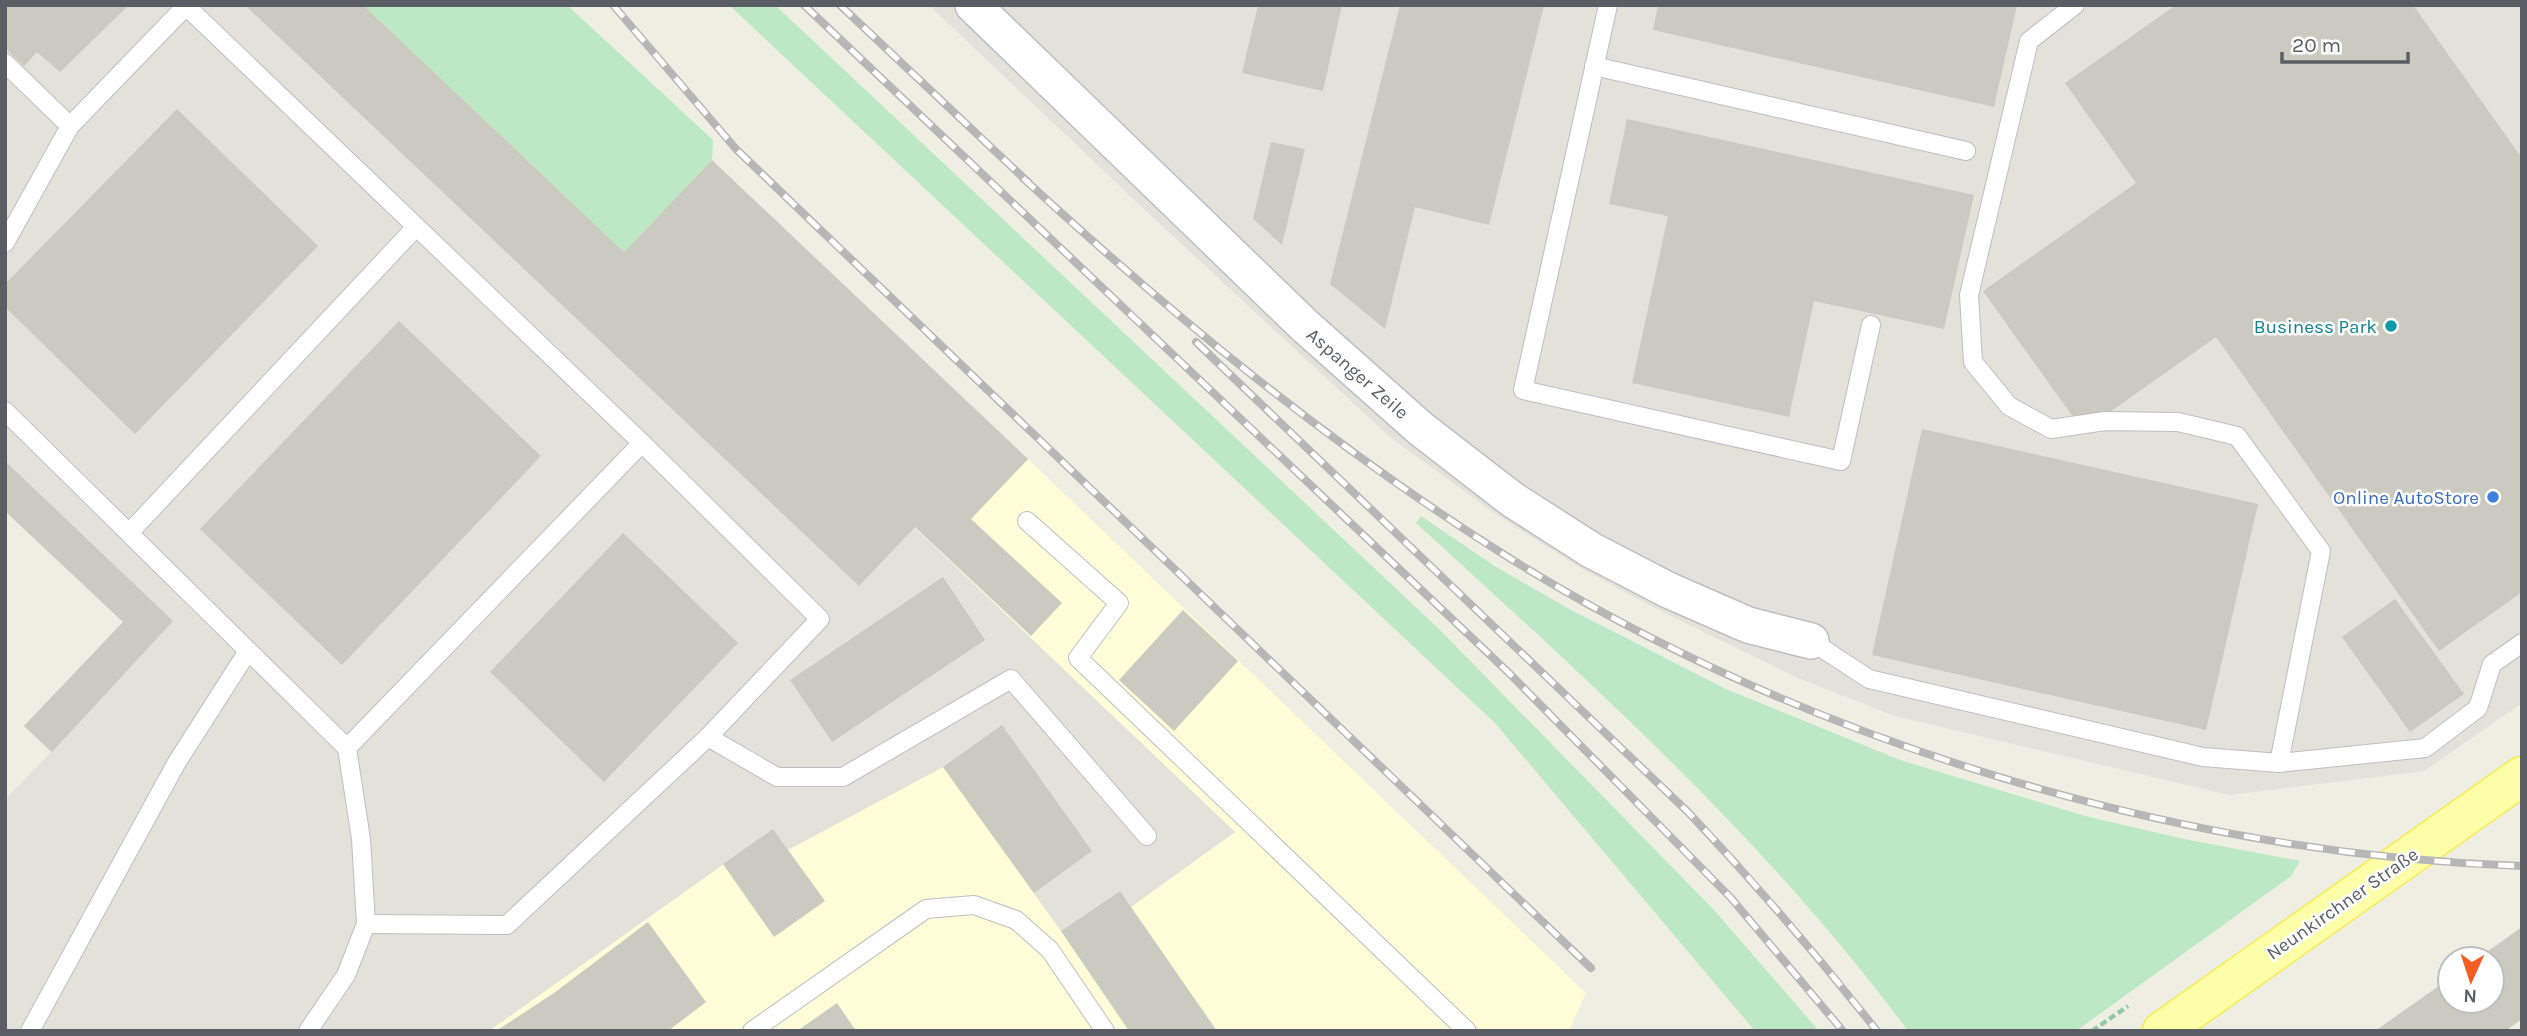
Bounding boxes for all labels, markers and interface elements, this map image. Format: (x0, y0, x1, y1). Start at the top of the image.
scale bar (2282, 21, 2408, 65)
text: 20 m (2292, 33, 2341, 57)
place label: Business Park (2254, 316, 2377, 338)
marker: Business Park (2383, 318, 2399, 334)
street label: Aspanger Zeile (1302, 324, 1413, 424)
place label: Online AutoStore (2333, 487, 2479, 509)
marker: Online AutoStore (2485, 489, 2501, 505)
street label: Neunkirchner Straße (2262, 843, 2423, 965)
north arrow (2436, 945, 2506, 1015)
text: N (2463, 985, 2478, 1007)

